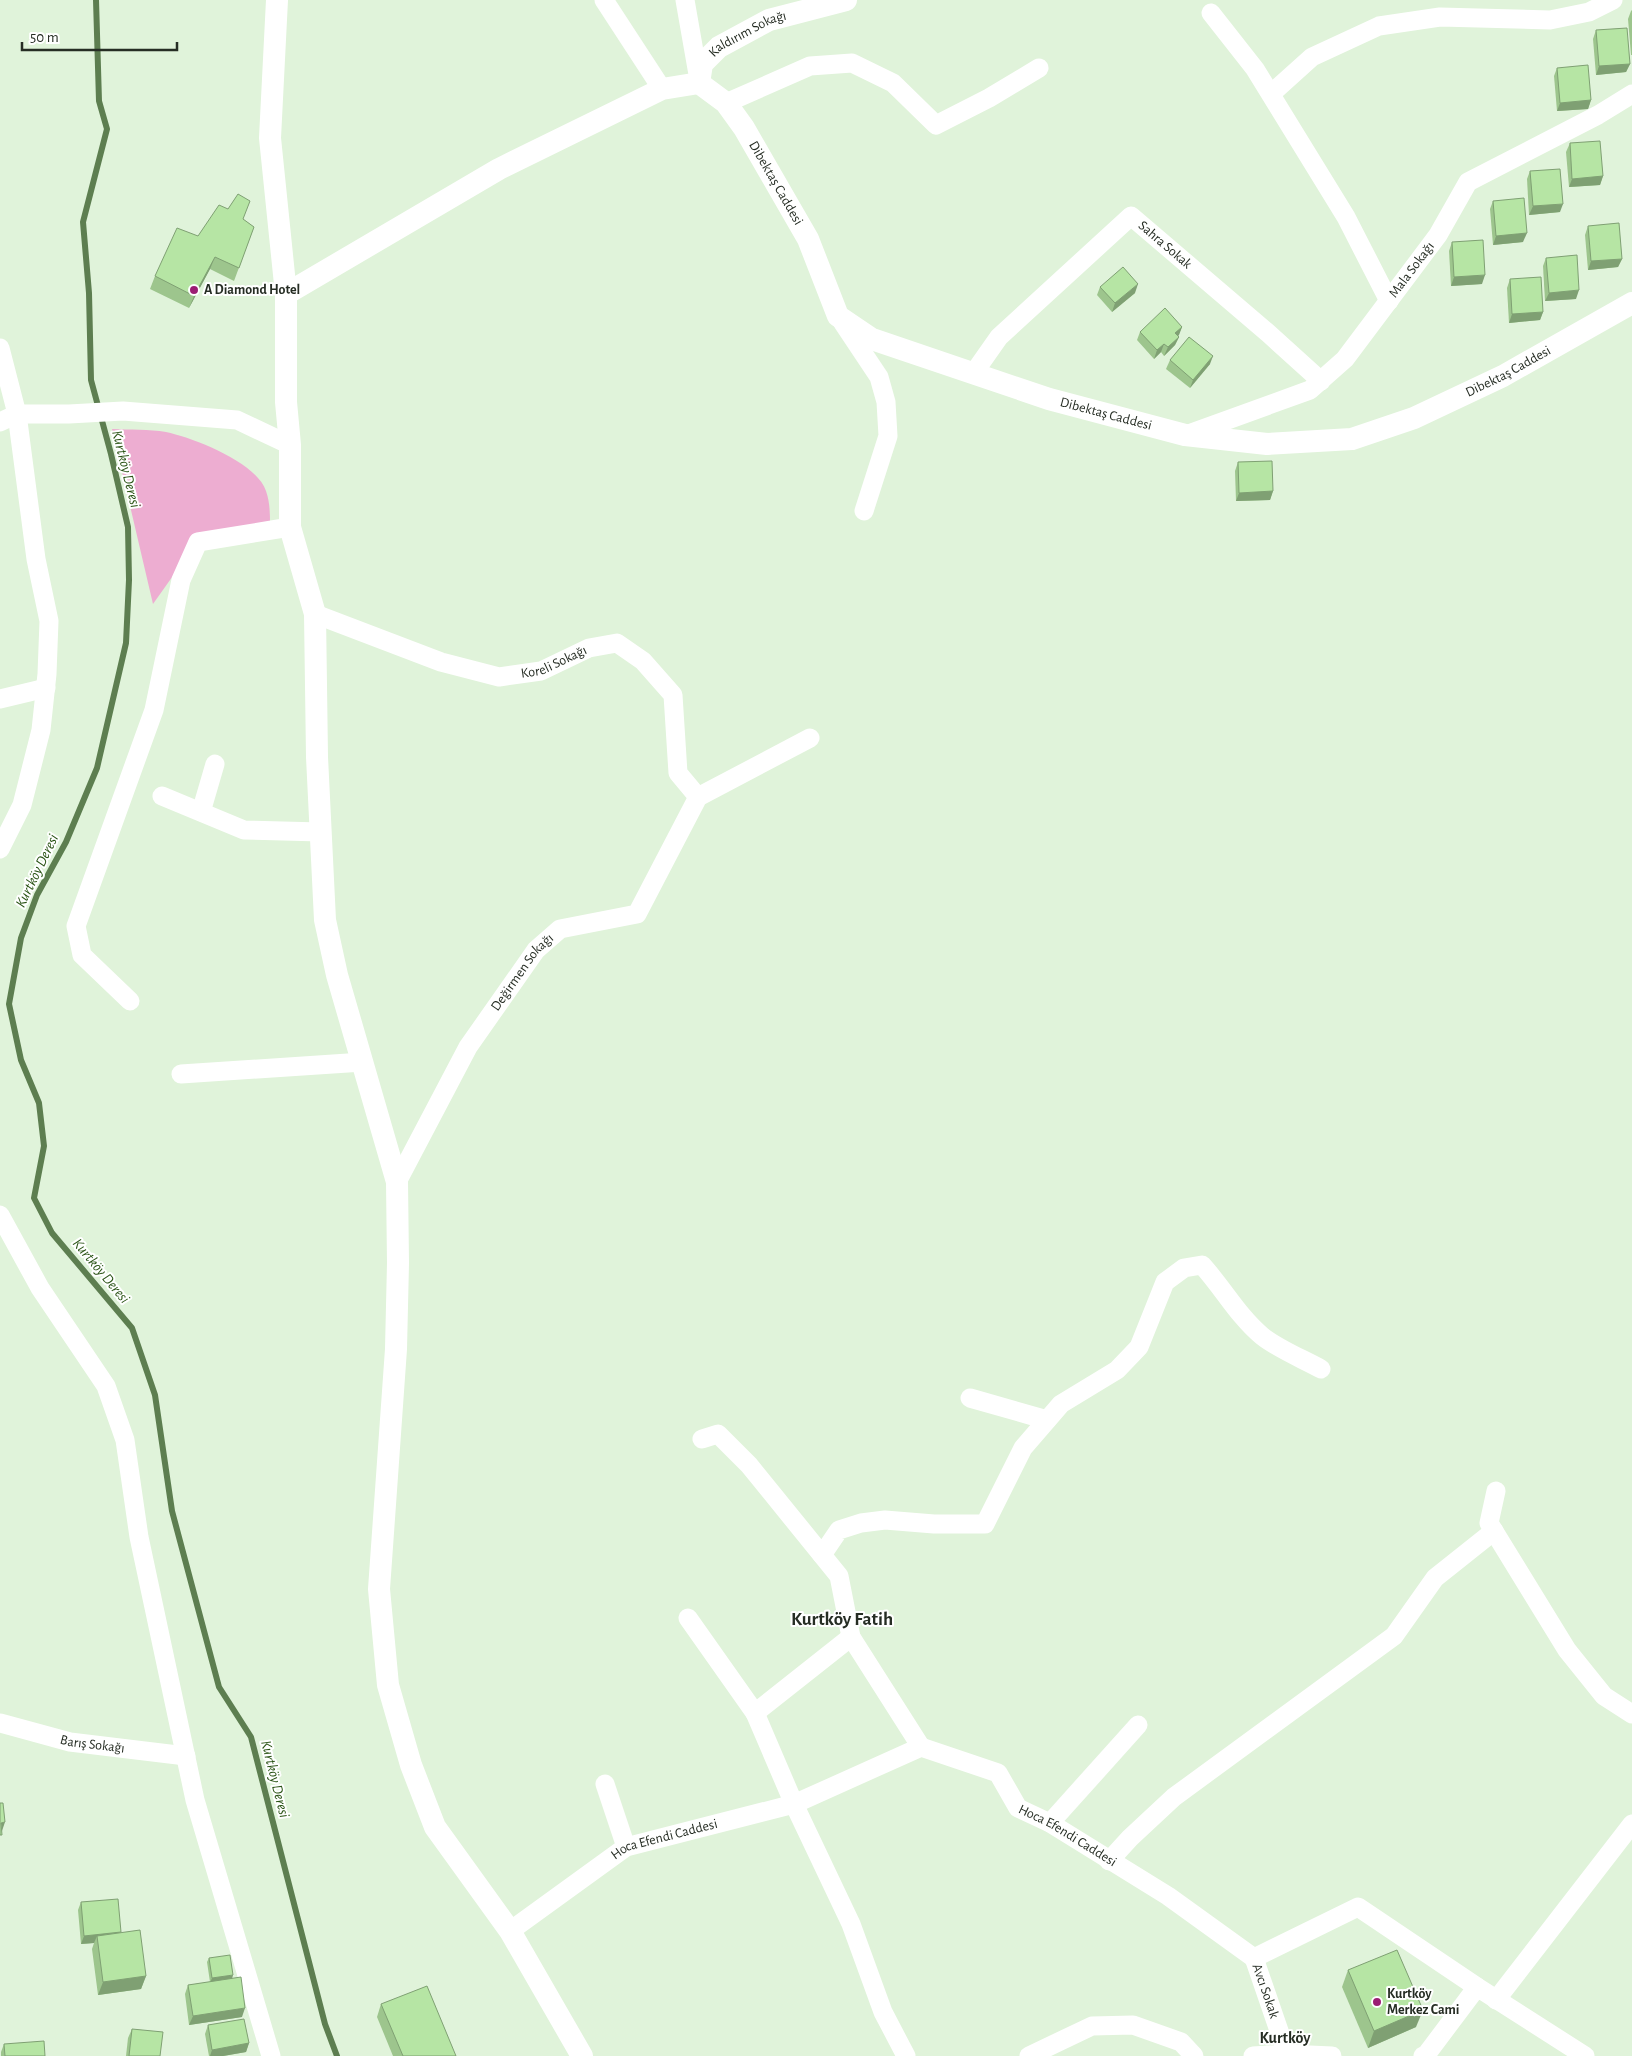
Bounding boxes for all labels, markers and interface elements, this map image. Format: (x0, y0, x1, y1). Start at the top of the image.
street label: Kaldırım Sokağı (706, 9, 788, 60)
scale bar (22, 20, 178, 52)
text: 50 m (30, 30, 59, 45)
street label: Dibektaş Caddesi (746, 139, 805, 227)
street label: Sahra Sokak (1136, 219, 1195, 272)
street label: Mala Sokağı (1387, 239, 1437, 300)
place label: A Diamond Hotel (204, 283, 300, 297)
marker: A Diamond Hotel (188, 284, 200, 296)
street label: Dibektaş Caddesi (1463, 343, 1553, 400)
street label: Dibektaş Caddesi (1059, 395, 1153, 433)
water label: Kurtköy Deresi (109, 429, 143, 509)
street label: Koreli Sokağı (520, 643, 589, 681)
water label: Kurtköy Deresi (13, 832, 61, 910)
street label: Değirmen Sokağı (489, 931, 556, 1014)
water label: Kurtköy Deresi (70, 1236, 132, 1306)
district label: Kurtköy Fatih (791, 1610, 893, 1629)
street label: Barış Sokağı (58, 1733, 126, 1756)
water label: Kurtköy Deresi (258, 1739, 292, 1819)
street label: Hoca Efendi Caddesi (1016, 1802, 1119, 1869)
street label: Hoca Efendi Caddesi (608, 1817, 719, 1862)
street label: Avcı Sokak (1250, 1962, 1281, 2021)
place label: Kurtköy Merkez Cami (1387, 1987, 1460, 2017)
marker: Kurtköy Merkez Cami (1371, 1996, 1383, 2008)
district label: Kurtköy (1260, 2030, 1311, 2047)

